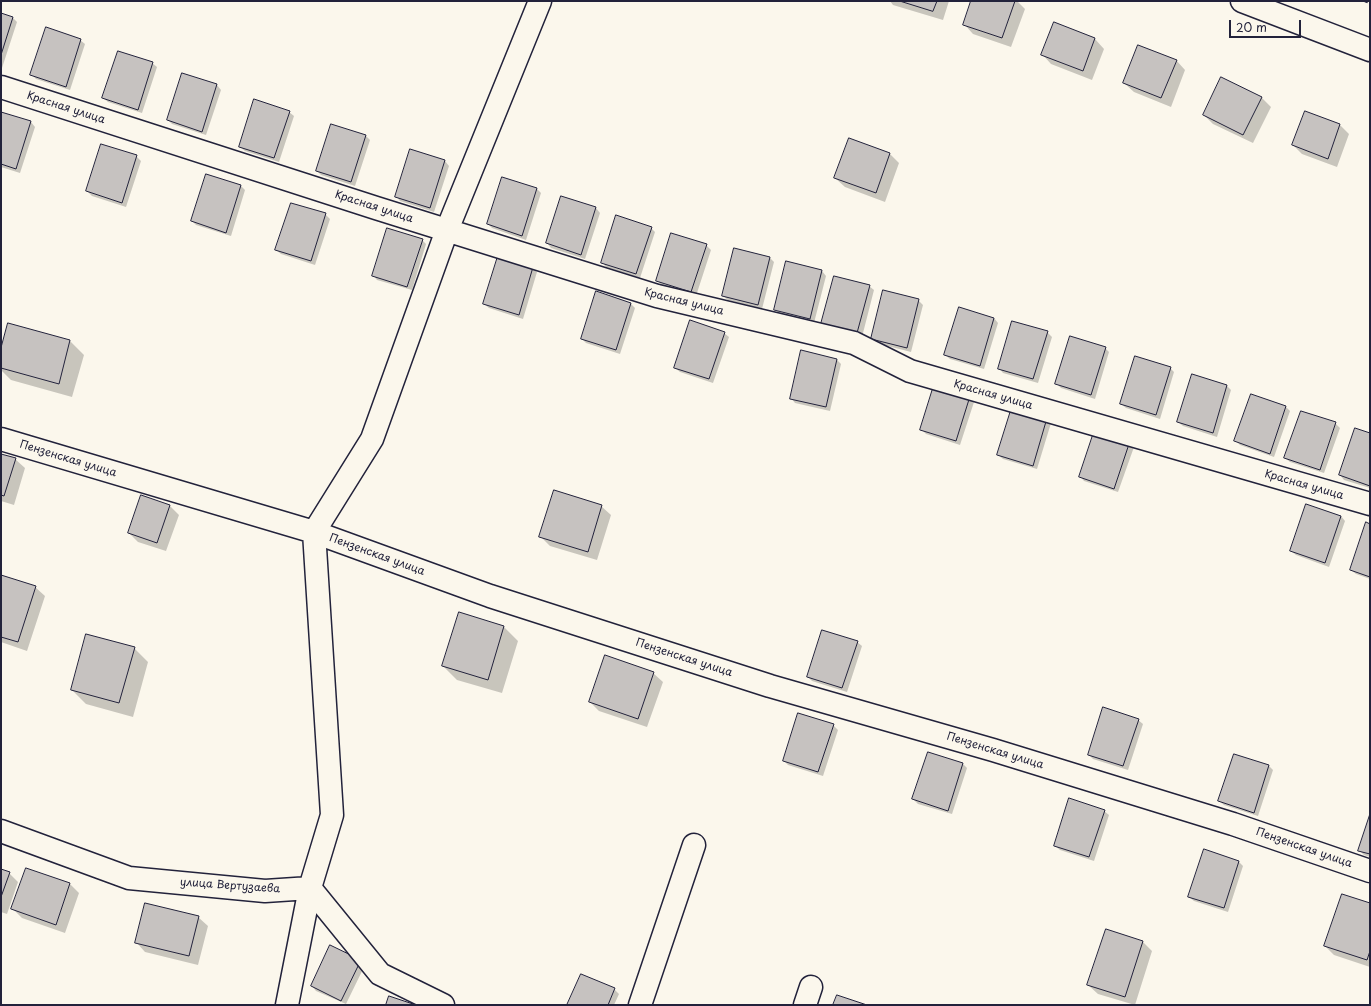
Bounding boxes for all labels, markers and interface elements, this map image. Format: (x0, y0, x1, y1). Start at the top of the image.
scale bar (1231, 12, 1303, 38)
text: 20 m (1236, 18, 1267, 36)
street label: Красная улица (25, 89, 107, 127)
street label: Красная улица (333, 188, 415, 226)
street label: Красная улица (643, 286, 725, 318)
street label: Красная улица (952, 377, 1034, 413)
street label: Пензенская улица (18, 438, 118, 480)
street label: Красная улица (1263, 467, 1345, 503)
street label: Пензенская улица (327, 532, 427, 578)
street label: Пензенская улица (634, 636, 734, 680)
street label: Пензенская улица (945, 730, 1045, 772)
street label: Пензенская улица (1254, 825, 1354, 871)
street label: улица Вертузаева (180, 876, 280, 896)

